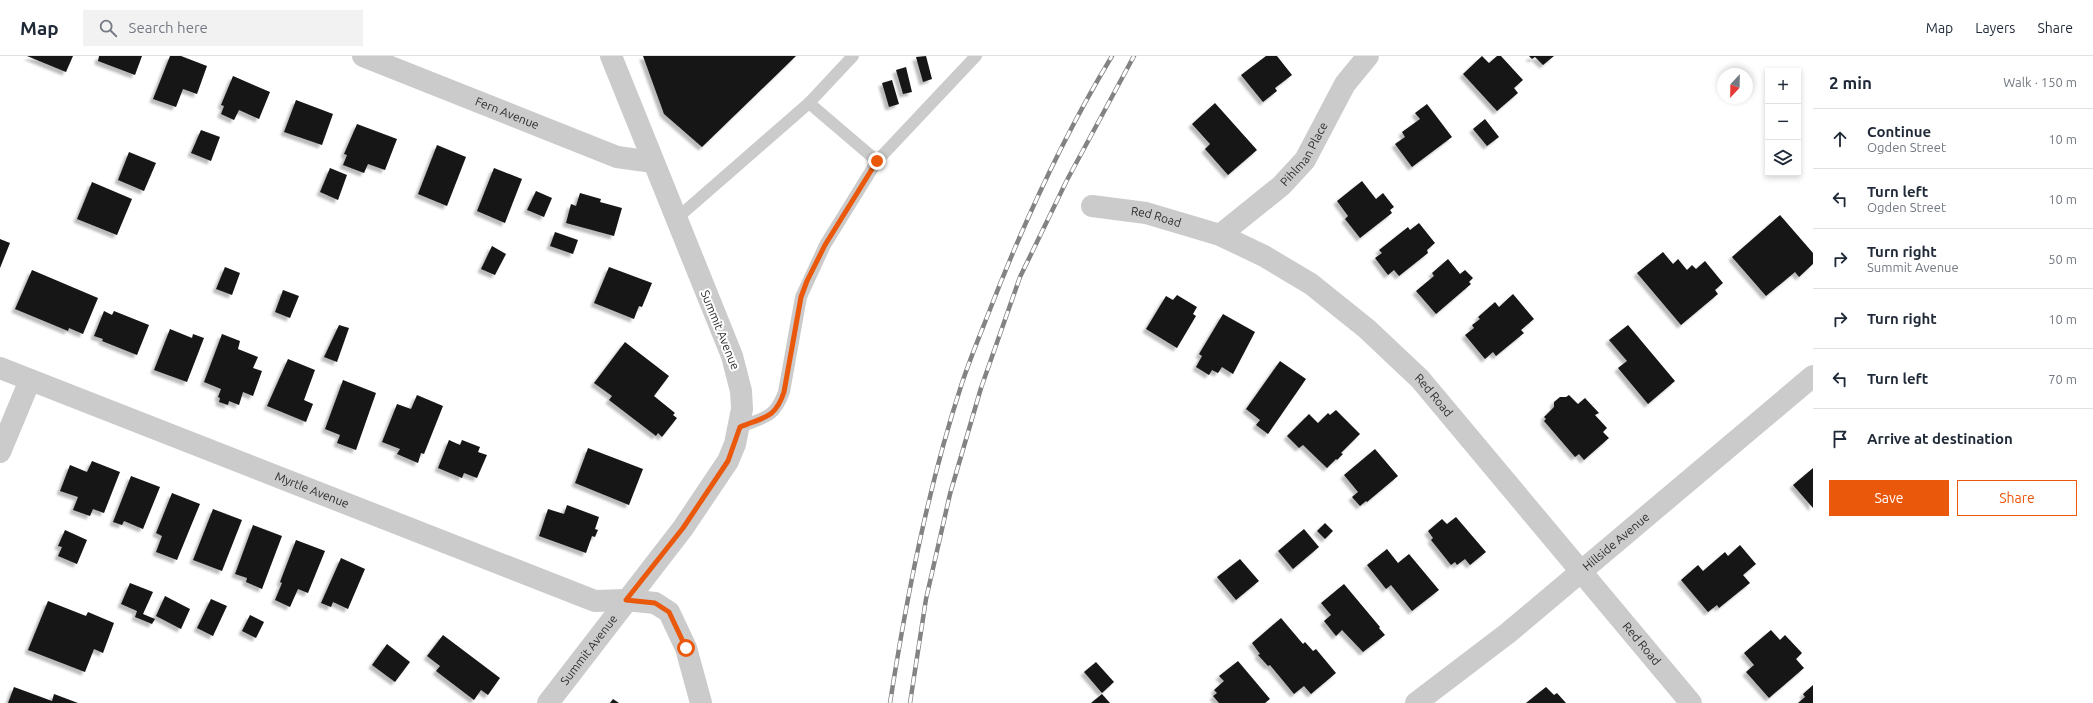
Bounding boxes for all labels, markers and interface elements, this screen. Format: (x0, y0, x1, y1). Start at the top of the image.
search box (83, 10, 363, 46)
text: Map (20, 17, 59, 39)
icon: search (97, 17, 119, 39)
text: Search here (129, 19, 208, 36)
text: Map (1926, 20, 1953, 36)
text: Layers (1975, 20, 2015, 36)
text: Share (2037, 20, 2073, 36)
north arrow (1717, 68, 1753, 104)
map controls (1765, 68, 1801, 176)
button: + (1765, 68, 1801, 104)
text: 2 min (1829, 73, 1872, 92)
text: Walk · 150 m (2003, 75, 2077, 89)
street label: Fern Avenue (473, 94, 541, 131)
button: − (1765, 104, 1801, 140)
street label: Pihlman Place (1277, 120, 1330, 188)
text: Continue (1867, 123, 1931, 140)
icon: ahead (1829, 128, 1851, 150)
text: 10 m (2048, 132, 2077, 146)
button: layers (1765, 140, 1801, 176)
text: Ogden Street (1867, 140, 1946, 154)
route end (868, 152, 886, 170)
text: Turn left (1867, 183, 1928, 200)
icon: left (1829, 188, 1851, 210)
text: 10 m (2048, 192, 2077, 206)
text: Ogden Street (1867, 200, 1946, 214)
street label: Red Road (1130, 204, 1183, 229)
text: Turn right (1867, 243, 1937, 260)
icon: right (1829, 248, 1851, 270)
text: 50 m (2048, 252, 2077, 266)
text: Summit Avenue (1867, 260, 1959, 274)
street label: Summit Avenue (699, 288, 742, 372)
icon: right (1829, 308, 1851, 330)
text: Turn right (1867, 310, 1937, 327)
text: 10 m (2048, 312, 2077, 326)
icon: left (1829, 368, 1851, 390)
text: Turn left (1867, 370, 1928, 387)
street label: Red Road (1413, 371, 1455, 419)
text: 70 m (2048, 372, 2077, 386)
icon: arrive (1829, 428, 1851, 450)
text: Arrive at destination (1867, 430, 2013, 447)
street label: Myrtle Avenue (273, 469, 351, 510)
button: Save (1829, 480, 1949, 516)
button: Share (1957, 480, 2077, 516)
street label: Hillside Avenue (1580, 510, 1652, 573)
street label: Summit Avenue (558, 612, 620, 687)
street label: Red Road (1620, 620, 1663, 667)
route start (677, 639, 695, 657)

